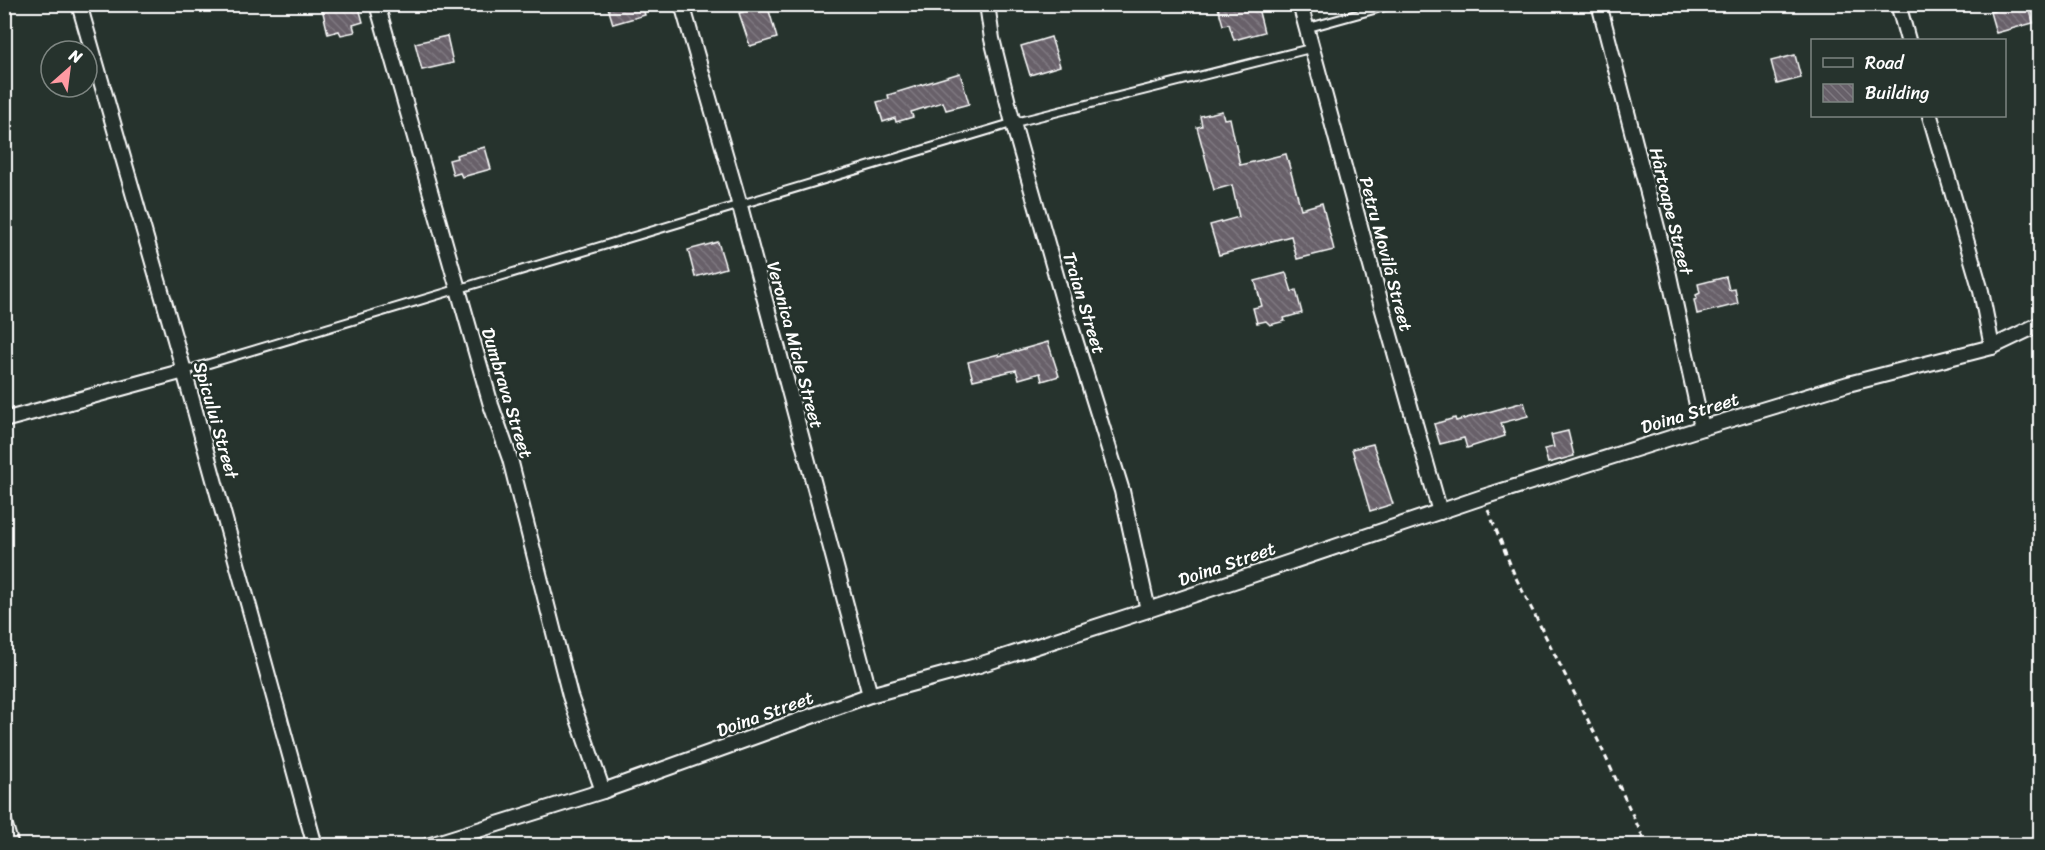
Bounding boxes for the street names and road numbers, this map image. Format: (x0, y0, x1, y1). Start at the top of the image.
street label: Hârtoape Street (1640, 144, 1702, 279)
street label: Petru Movilă Street (1350, 173, 1422, 335)
street label: Traian Street (1053, 248, 1115, 358)
street label: Veronica Micle Street (757, 258, 833, 432)
street label: Dumbrava Street (472, 324, 542, 462)
street label: Spicului Street (184, 358, 248, 483)
street label: Doina Street (1637, 383, 1743, 443)
street label: Doina Street (1174, 532, 1280, 596)
street label: Doina Street (712, 682, 818, 746)

